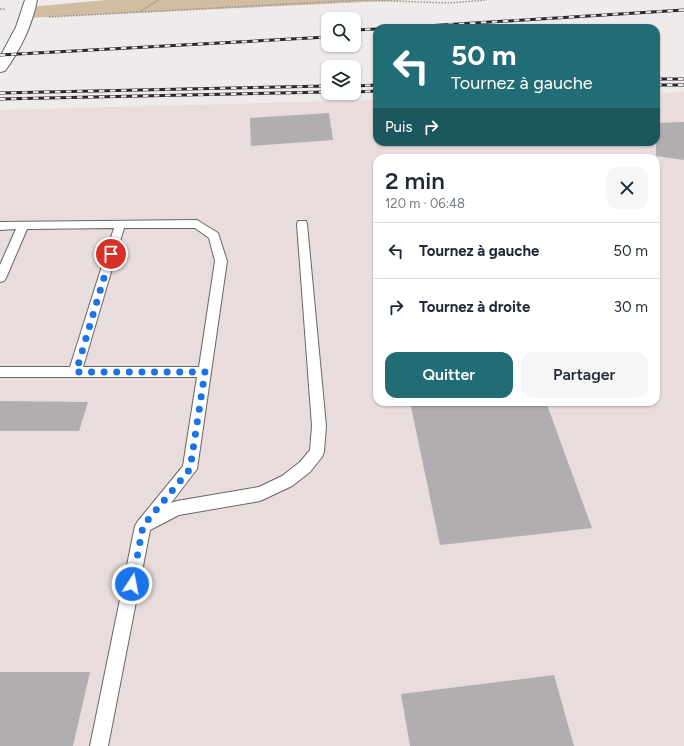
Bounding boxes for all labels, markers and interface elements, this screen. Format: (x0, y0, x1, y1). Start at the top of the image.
map controls (321, 12, 361, 100)
button: search (321, 12, 361, 52)
text: 50 m (451, 38, 517, 72)
icon: left (385, 40, 437, 92)
button: layers (321, 60, 361, 100)
text: Tournez à gauche (451, 72, 593, 94)
icon: right (420, 116, 442, 138)
text: Puis (385, 118, 412, 136)
text: 2 min (385, 166, 445, 195)
button: close (606, 167, 648, 209)
text: 120 m · 06:48 (385, 196, 465, 211)
pin (94, 237, 128, 271)
icon: left (385, 240, 407, 262)
text: Tournez à gauche (419, 242, 539, 260)
text: 50 m (613, 242, 648, 260)
icon: arrive (100, 243, 122, 265)
icon: right (385, 296, 407, 318)
text: Tournez à droite (419, 298, 530, 316)
text: 30 m (614, 298, 648, 316)
button: Quitter (385, 352, 513, 398)
button: Partager (521, 352, 648, 398)
position arrow (111, 563, 153, 605)

